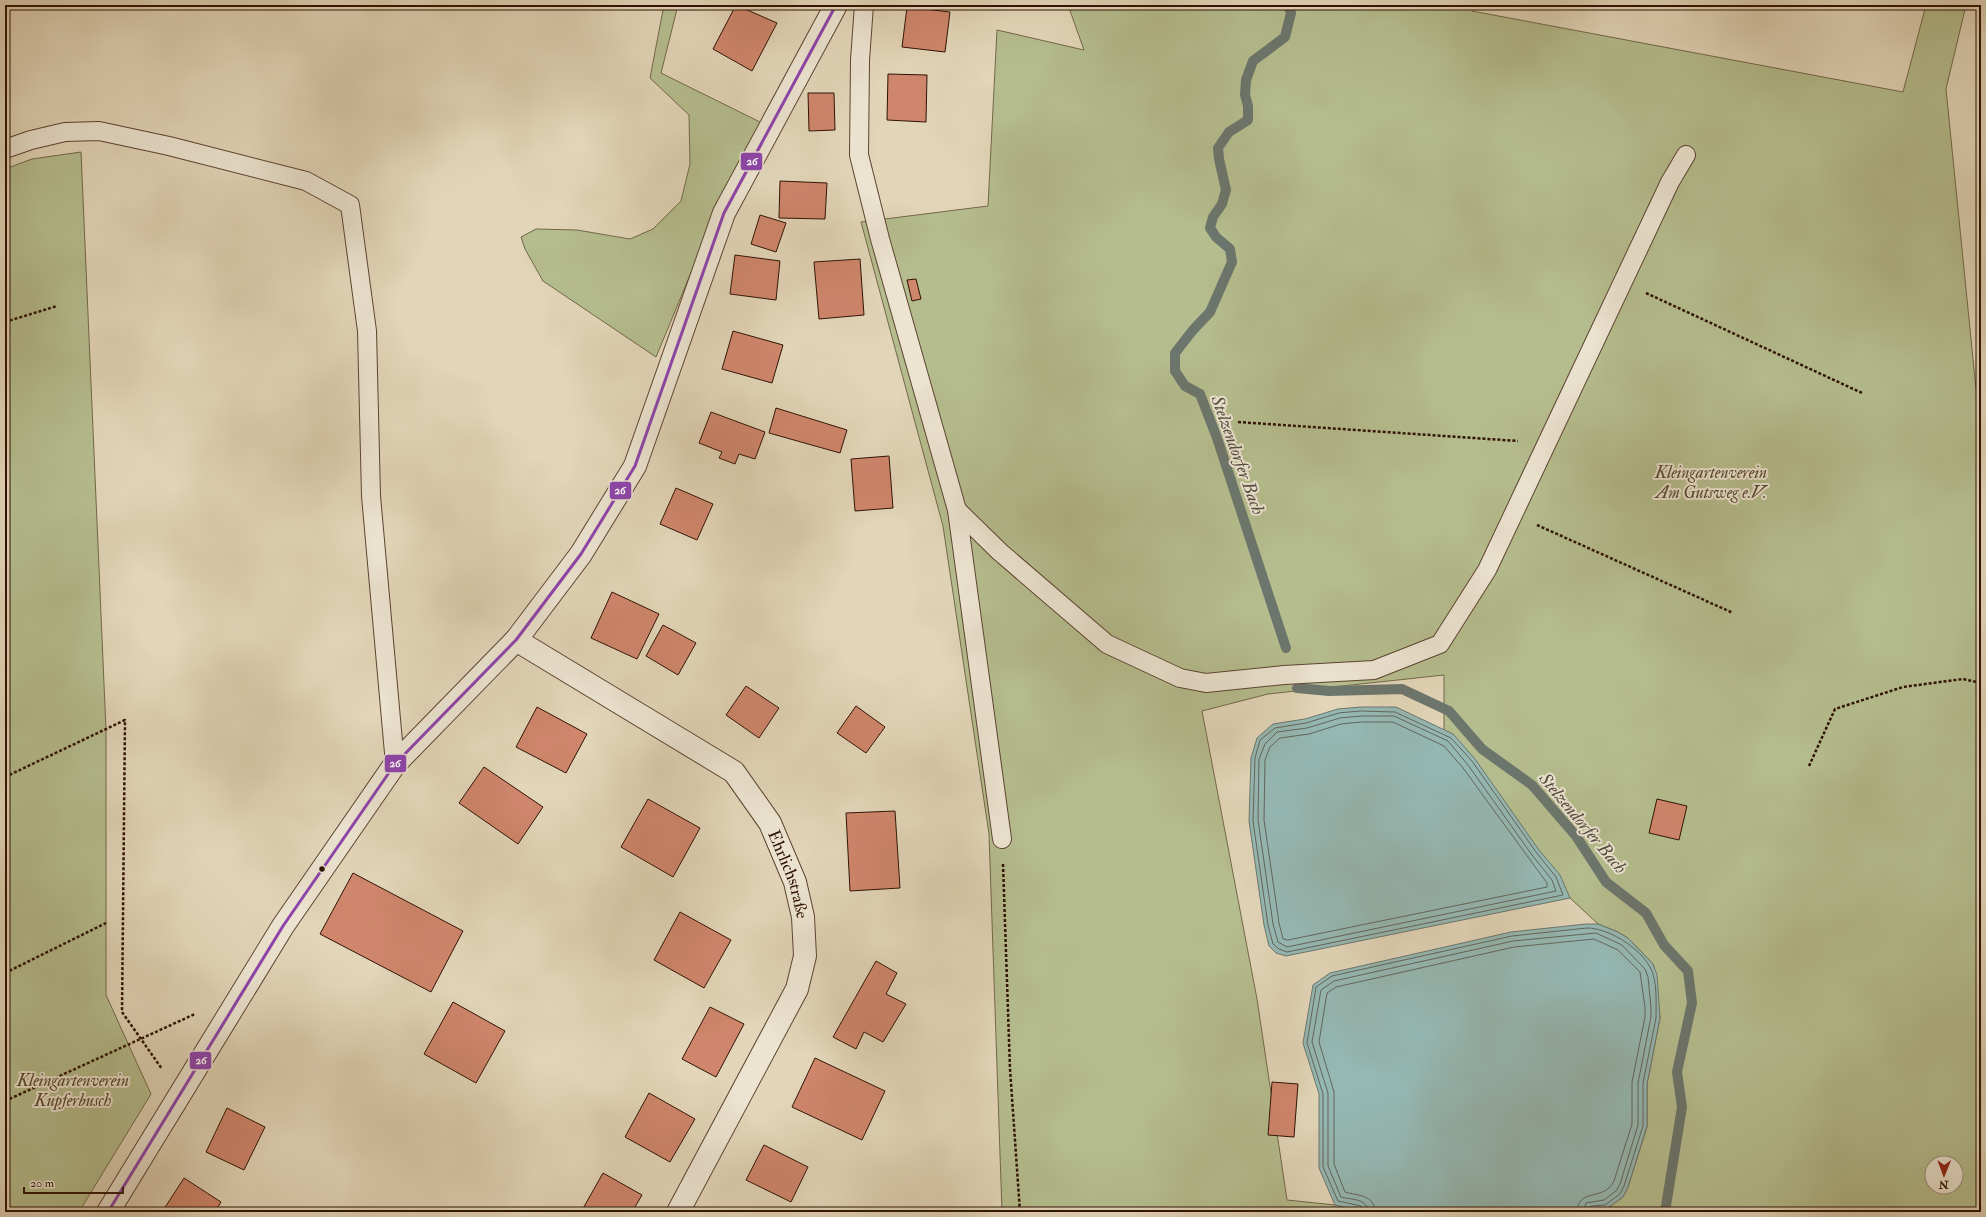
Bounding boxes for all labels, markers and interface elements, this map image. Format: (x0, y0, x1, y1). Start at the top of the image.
line badge: 26 (740, 152, 763, 171)
text: 26 (746, 155, 759, 168)
water label: Stelzendorfer Bach (1205, 392, 1270, 518)
park label: Kleingartenverein Am Gutsweg e.V. (1653, 462, 1768, 503)
line badge: 26 (609, 481, 632, 500)
text: 26 (614, 484, 627, 497)
line badge: 26 (384, 754, 407, 773)
text: 26 (389, 757, 402, 770)
water label: Stelzendorfer Bach (1533, 767, 1632, 879)
street label: Ehrlichstraße (763, 827, 813, 921)
unlabelled marker (317, 864, 327, 874)
line badge: 26 (189, 1051, 212, 1070)
text: 26 (195, 1054, 208, 1067)
park label: Kleingartenverein Kupferbusch (16, 1070, 129, 1111)
north arrow (1924, 1155, 1964, 1195)
scale bar (24, 1169, 123, 1195)
text: 20 m (30, 1176, 55, 1191)
text: N (1938, 1178, 1950, 1191)

